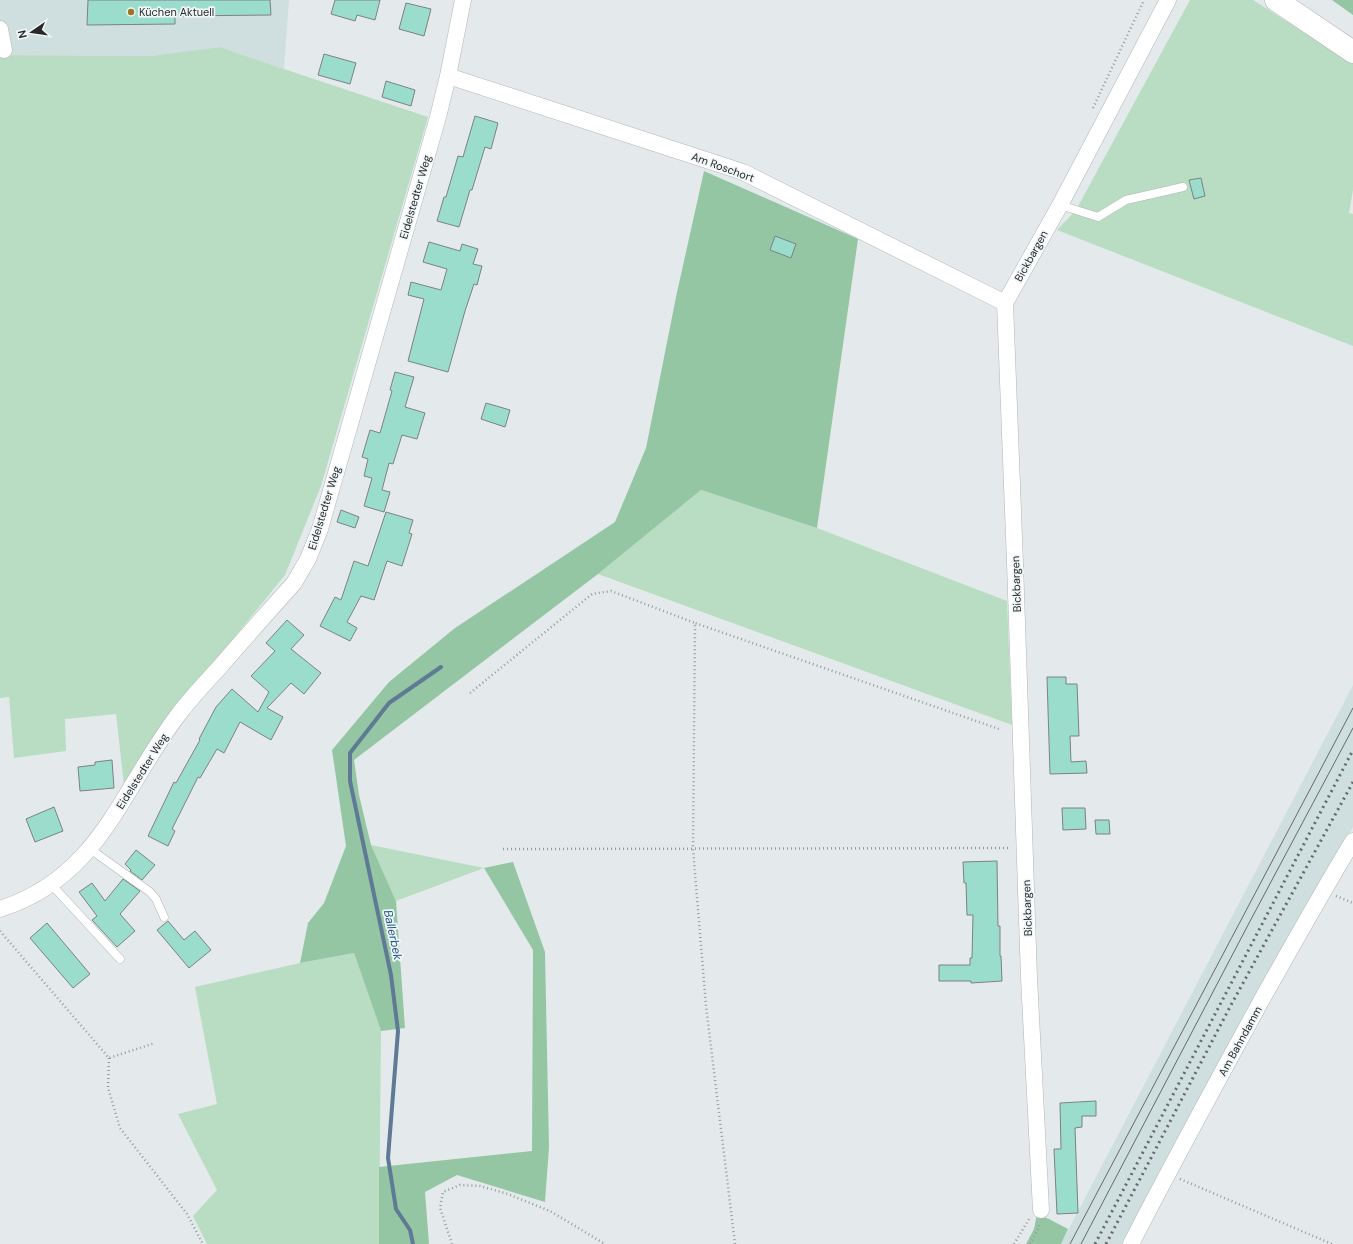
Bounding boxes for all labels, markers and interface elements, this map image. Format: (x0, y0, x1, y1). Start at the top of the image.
place label: Küchen Aktuell (139, 5, 214, 19)
marker: Küchen Aktuell (126, 7, 136, 17)
north arrow (12, 12, 52, 52)
text: N (15, 29, 30, 40)
street label: Am Roschort (690, 149, 756, 185)
street label: Eidelstedter Weg (396, 153, 434, 241)
street label: Bickbargen (1011, 228, 1051, 284)
street label: Eidelstedter Weg (305, 464, 343, 552)
street label: Bickbargen (1008, 556, 1024, 612)
street label: Eidelstedter Weg (113, 730, 171, 812)
street label: Bickbargen (1019, 880, 1035, 936)
water label: Ballerbek (380, 908, 406, 962)
street label: Am Bahndamm (1215, 1003, 1265, 1078)

